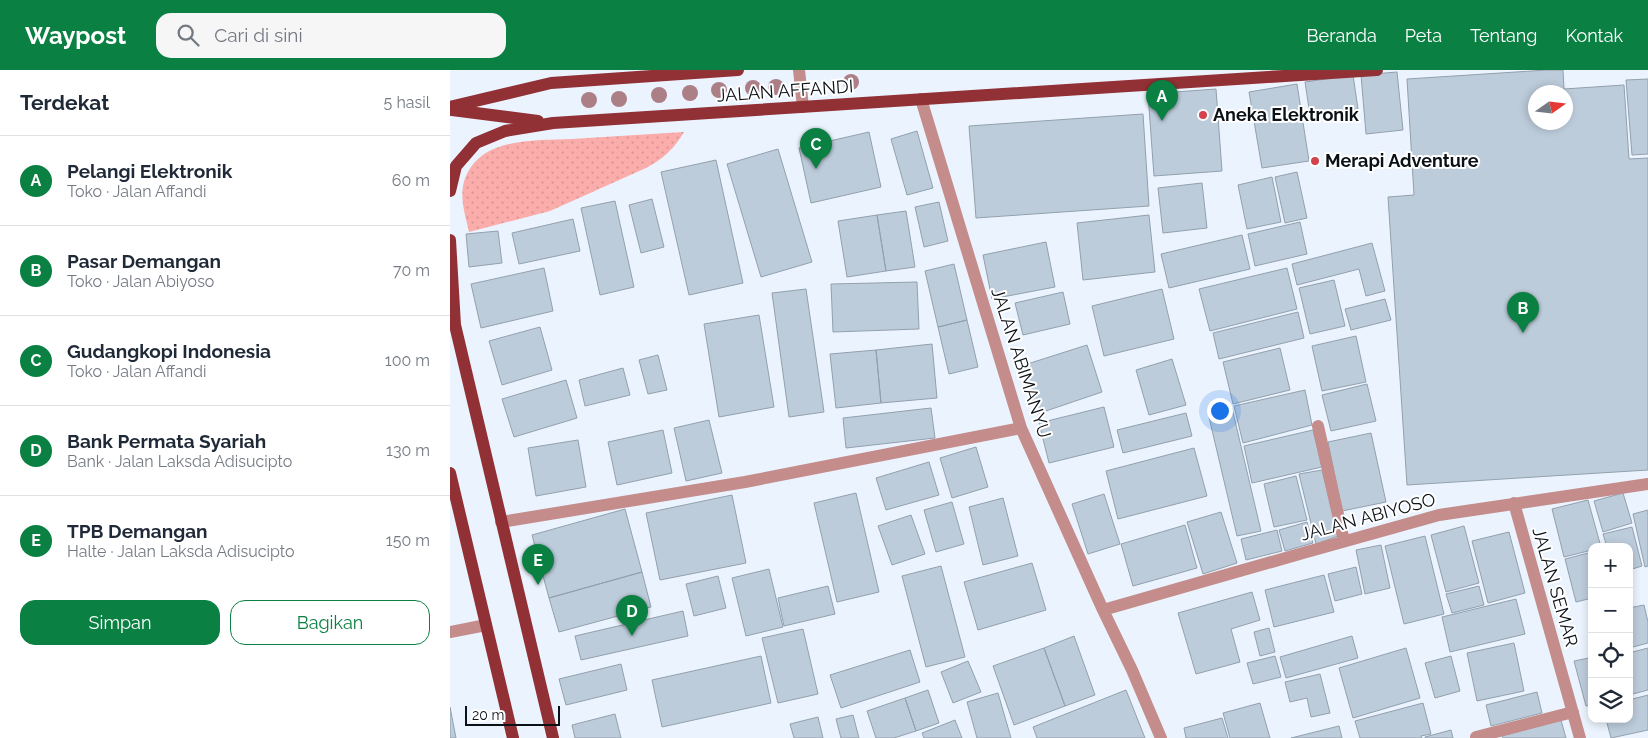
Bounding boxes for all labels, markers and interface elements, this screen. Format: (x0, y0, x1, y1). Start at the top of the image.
search box (156, 13, 506, 58)
text: Waypost (25, 21, 126, 50)
icon: search (174, 21, 202, 49)
text: Cari di sini (214, 24, 303, 46)
text: Beranda (1307, 25, 1377, 46)
text: Peta (1405, 25, 1442, 46)
text: Tentang (1470, 25, 1537, 46)
text: Kontak (1565, 25, 1623, 46)
street label: JALAN AFFANDI (716, 75, 854, 106)
pin: A (1146, 80, 1178, 121)
north arrow (1528, 85, 1573, 130)
text: Terdekat (20, 90, 109, 115)
text: 5 hasil (384, 93, 430, 112)
place label: Aneka Elektronik (1213, 104, 1360, 125)
marker: Aneka Elektronik (1197, 109, 1209, 121)
pin: C (800, 128, 832, 169)
place label: Merapi Adventure (1325, 150, 1479, 171)
marker: Merapi Adventure (1309, 155, 1321, 167)
text: Pelangi Elektronik (67, 160, 232, 182)
text: A (31, 171, 41, 190)
text: 60 m (392, 171, 430, 190)
text: Toko · Jalan Affandi (67, 182, 206, 201)
text: Pasar Demangan (67, 250, 221, 272)
text: B (31, 261, 41, 280)
text: 70 m (393, 261, 430, 280)
text: Toko · Jalan Abiyoso (67, 272, 214, 291)
street label: JALAN ABIMANYU (987, 285, 1056, 441)
pin: B (1507, 292, 1539, 333)
text: Gudangkopi Indonesia (67, 340, 271, 362)
text: C (31, 351, 41, 370)
text: 100 m (385, 351, 430, 370)
text: Toko · Jalan Affandi (67, 362, 206, 381)
your location (1207, 398, 1233, 424)
text: Bank Permata Syariah (67, 430, 266, 452)
text: D (30, 441, 42, 460)
text: 130 m (386, 441, 430, 460)
text: Bank · Jalan Laksda Adisucipto (67, 452, 292, 471)
street label: JALAN ABIYOSO (1298, 488, 1438, 545)
text: TPB Demangan (67, 520, 208, 542)
street label: JALAN SEMAR (1528, 525, 1583, 649)
text: E (31, 531, 41, 550)
text: 150 m (386, 531, 430, 550)
text: Halte · Jalan Laksda Adisucipto (67, 542, 294, 561)
map controls (1588, 543, 1633, 723)
button: + (1588, 543, 1633, 588)
pin: E (522, 544, 554, 585)
button: − (1588, 588, 1633, 633)
pin: D (616, 595, 648, 636)
button: Simpan (20, 600, 220, 645)
button: Bagikan (230, 600, 430, 645)
button: locate (1588, 633, 1633, 678)
button: layers (1588, 678, 1633, 723)
scale bar (465, 703, 560, 726)
text: 20 m (472, 707, 504, 723)

